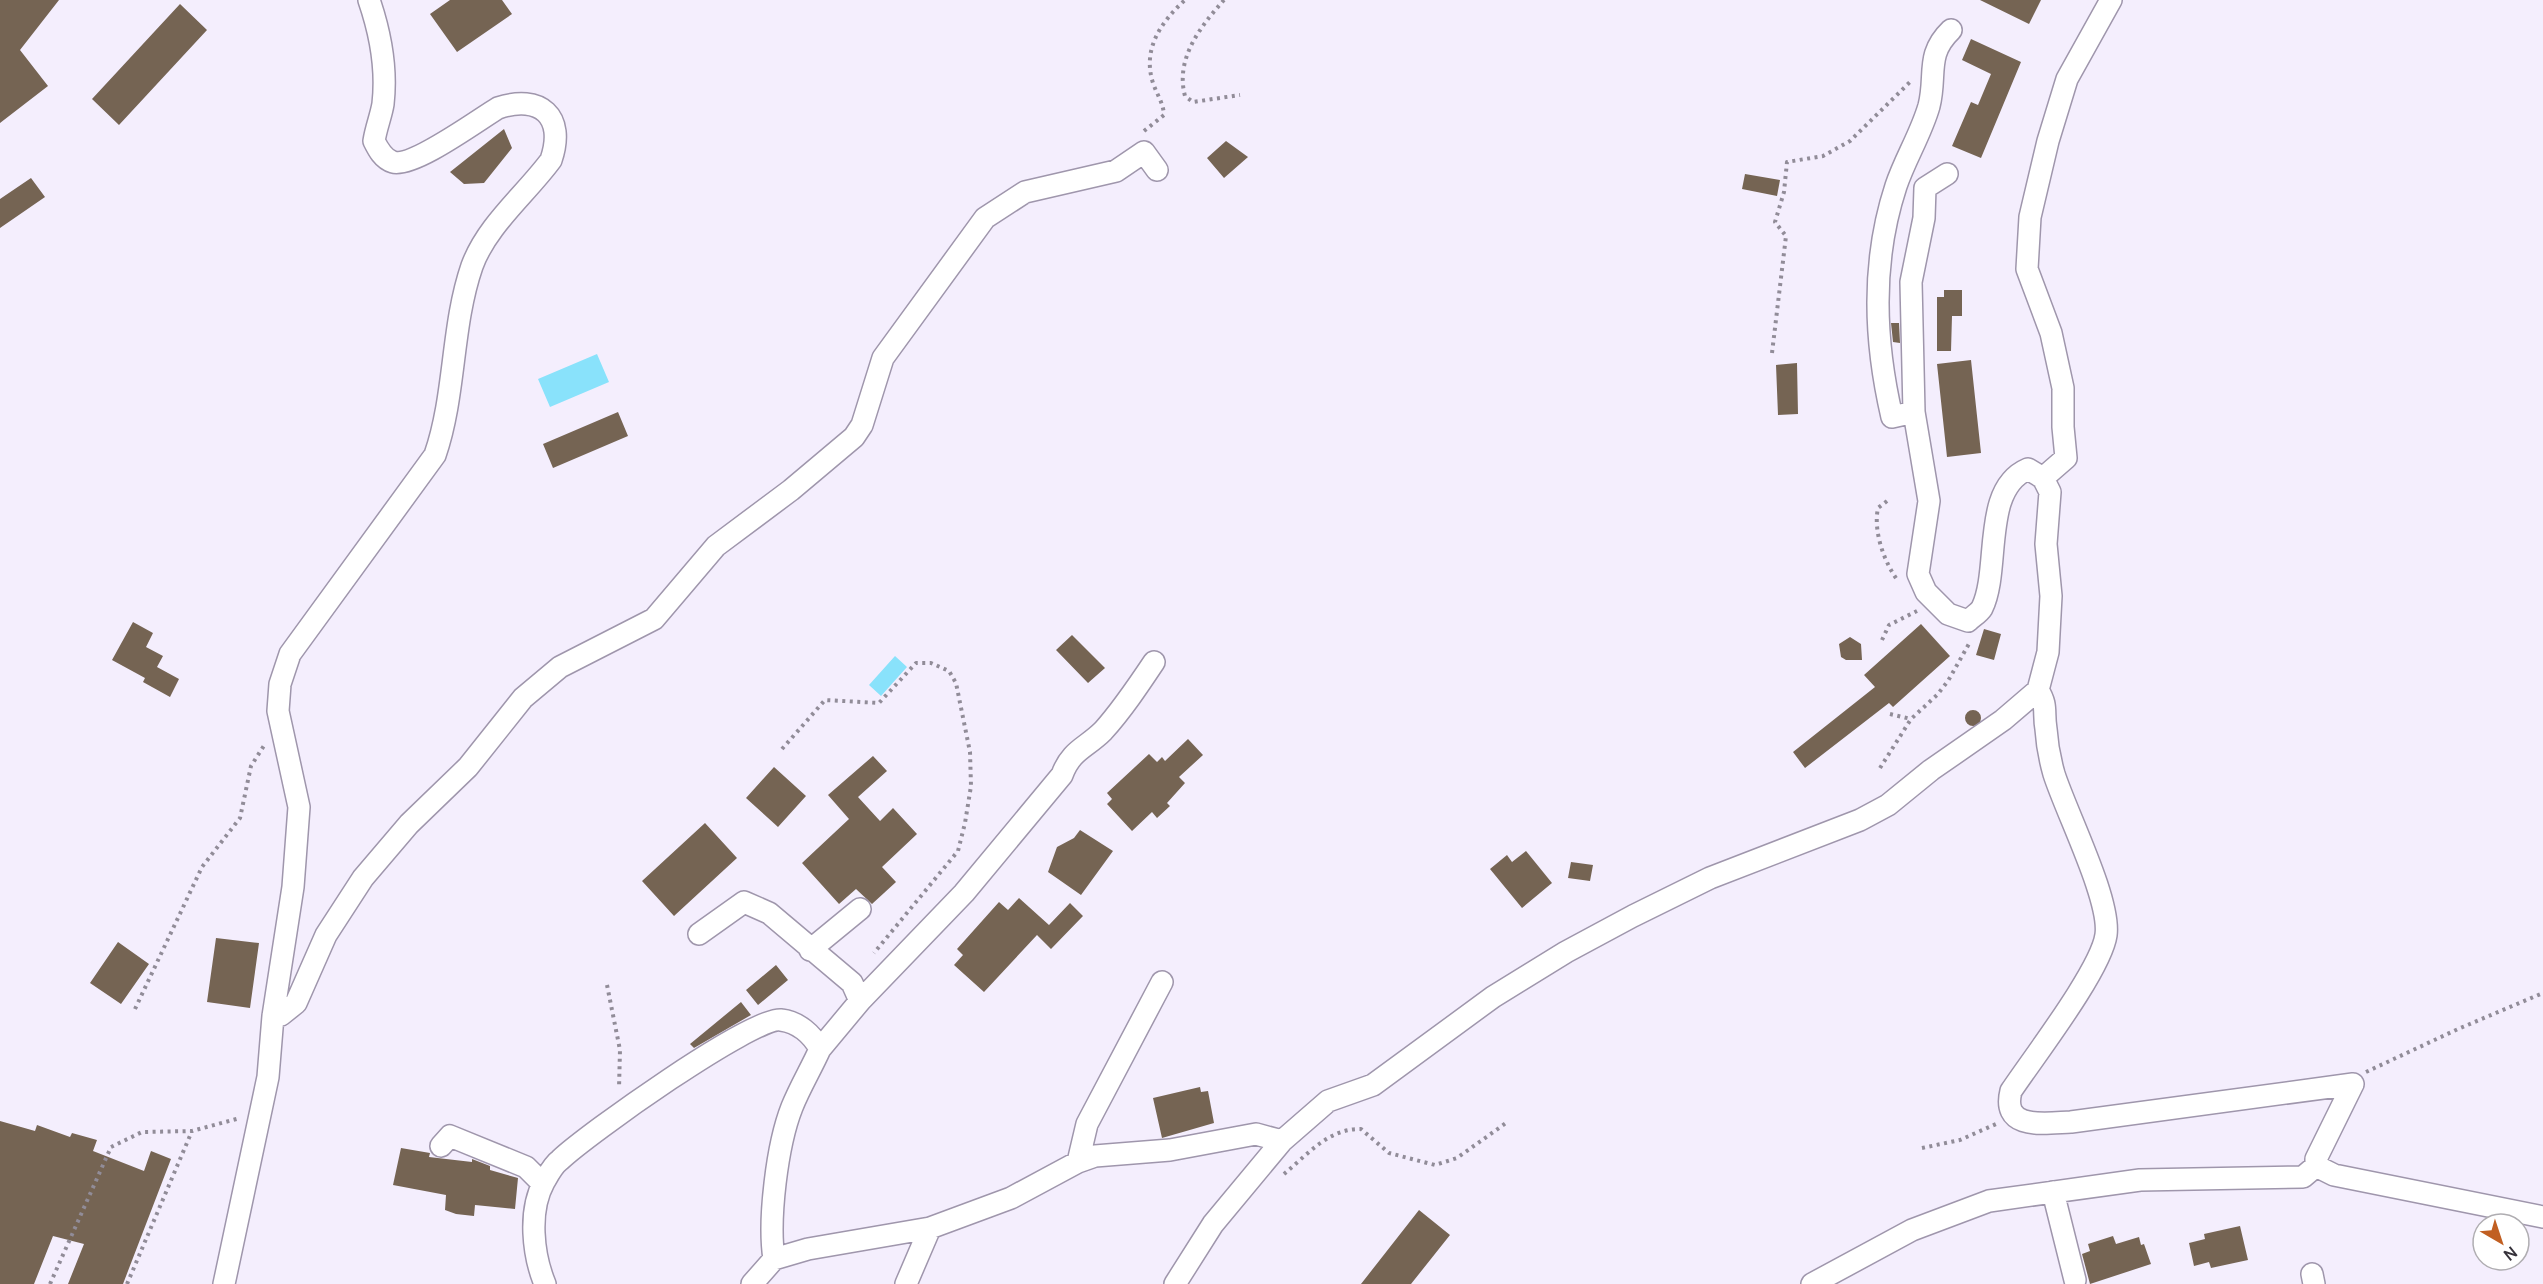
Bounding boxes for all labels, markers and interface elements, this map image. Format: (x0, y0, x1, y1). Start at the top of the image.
north arrow (2471, 1212, 2531, 1272)
text: N (2499, 1241, 2522, 1266)

